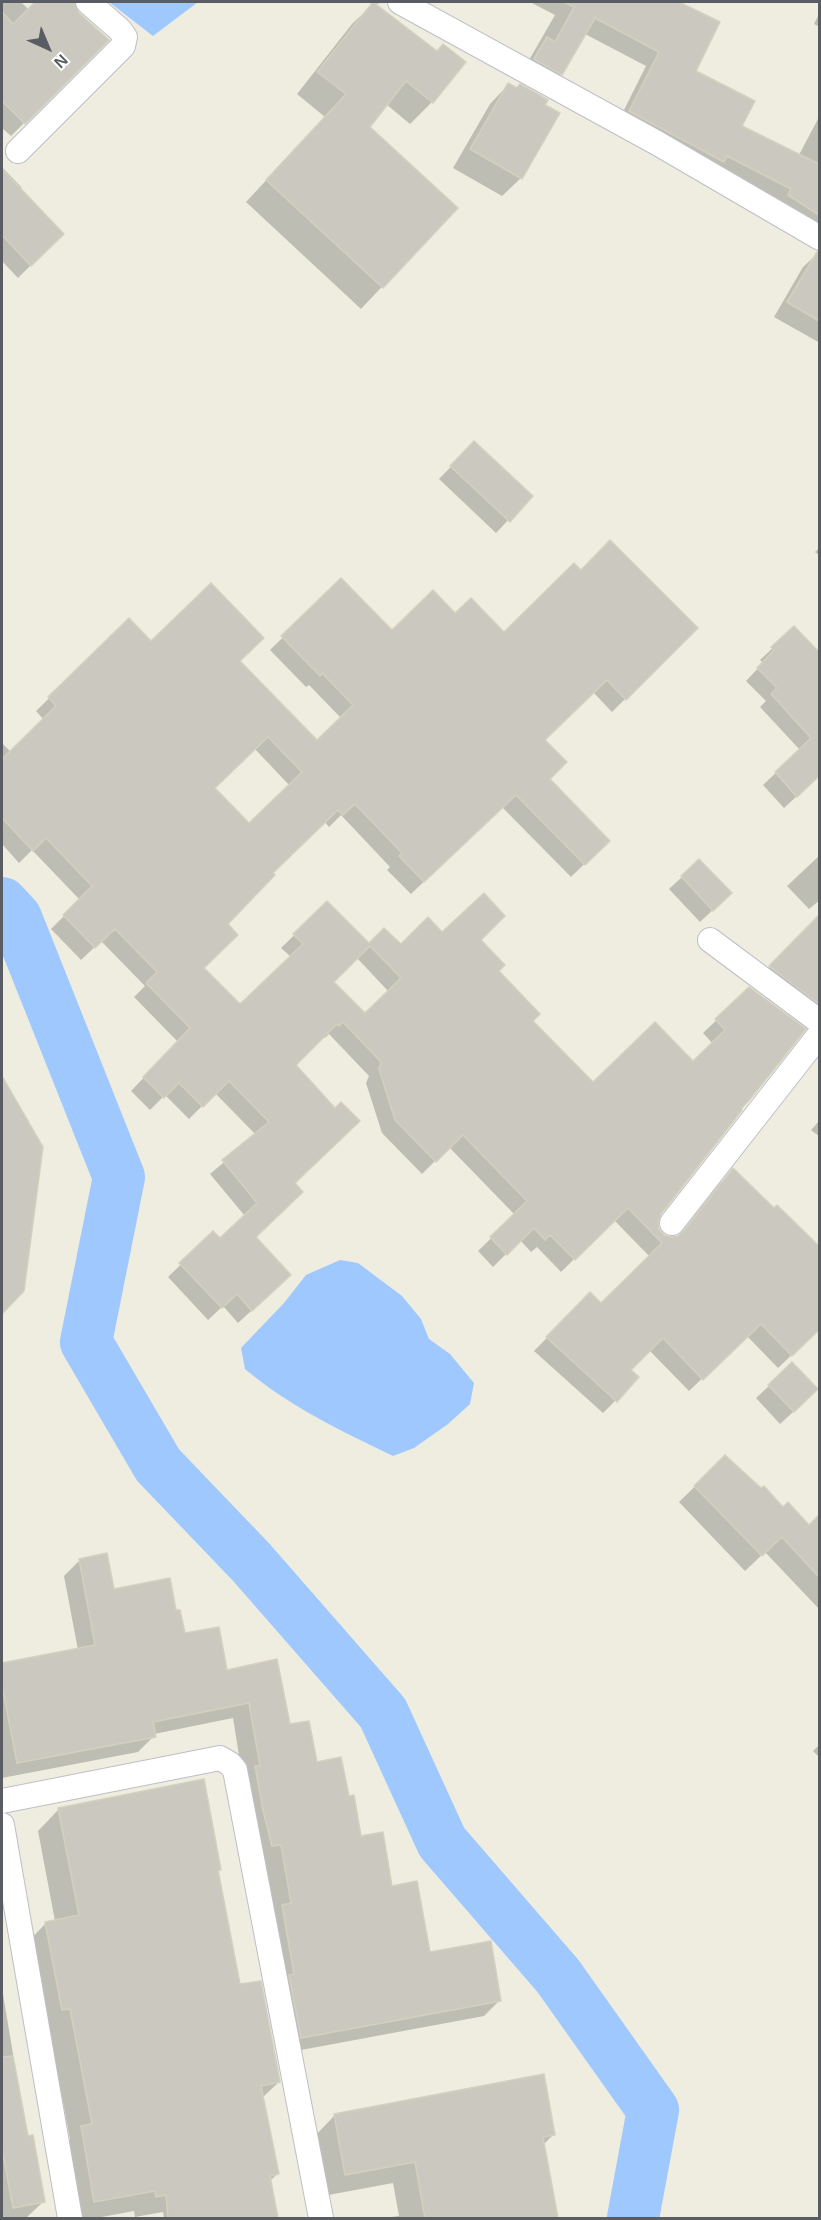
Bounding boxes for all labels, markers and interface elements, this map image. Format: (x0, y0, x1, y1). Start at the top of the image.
north arrow (18, 18, 78, 78)
text: N (51, 51, 71, 71)

